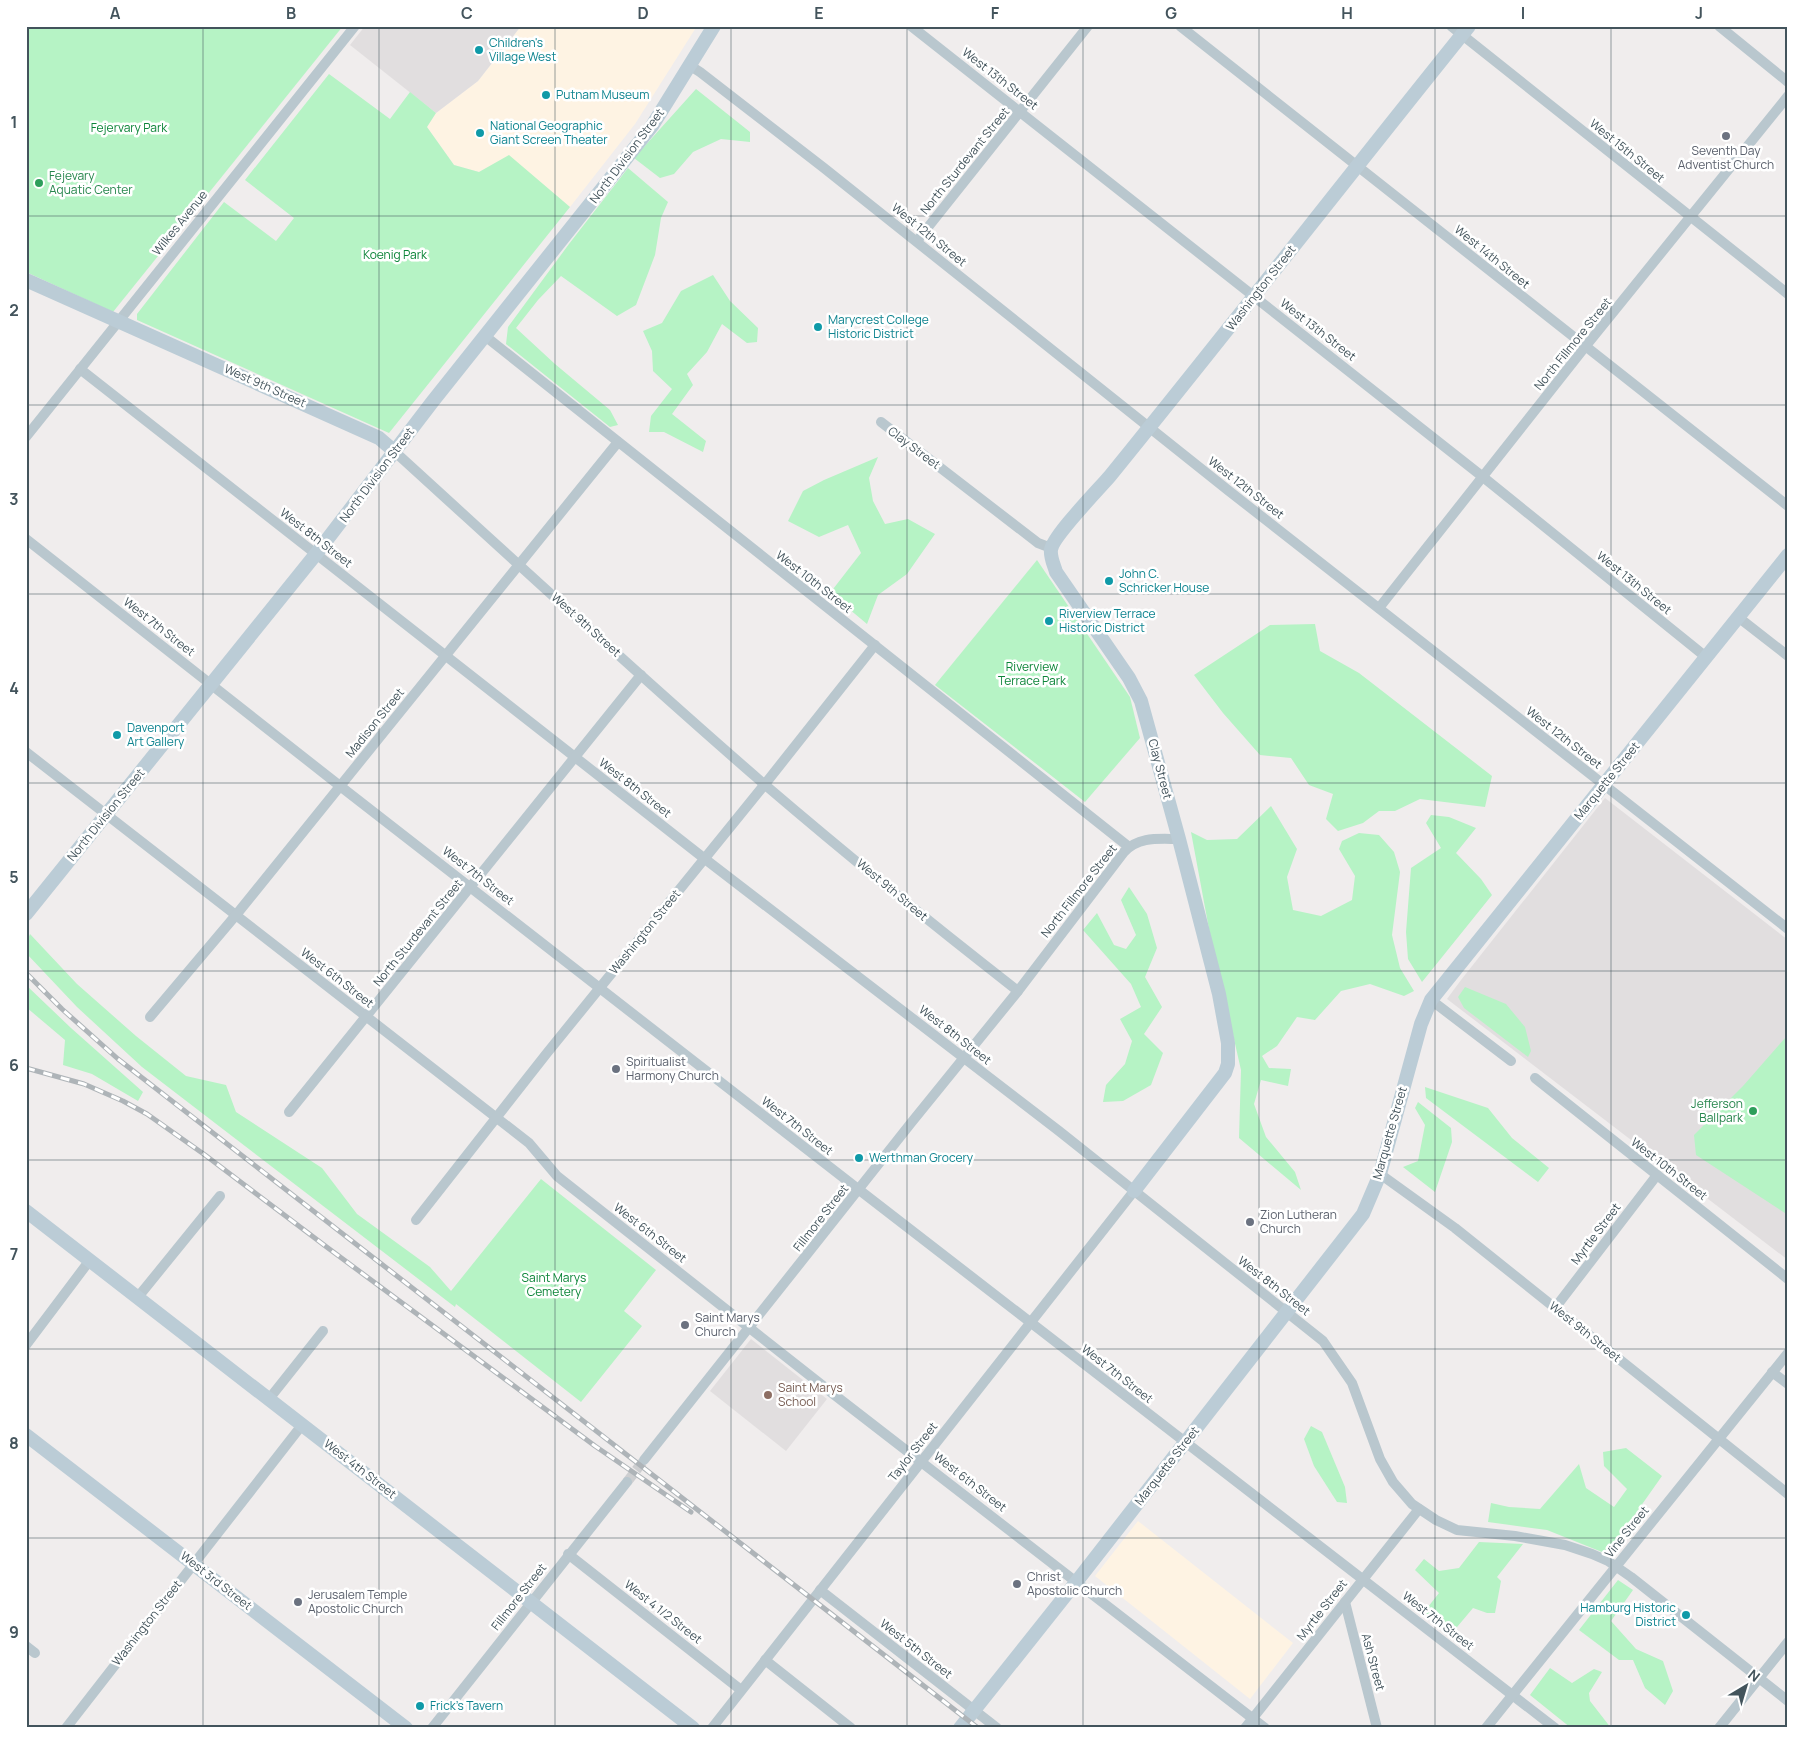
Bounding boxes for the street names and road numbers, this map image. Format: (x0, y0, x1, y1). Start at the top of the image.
street label: West 13th Street (959, 44, 1042, 114)
street label: North Sturdevant Street (916, 103, 1013, 218)
street label: North Division Street (585, 105, 668, 207)
street label: West 15th Street (1586, 115, 1669, 186)
street label: Wilkes Avenue (148, 187, 211, 259)
street label: West 12th Street (888, 199, 971, 270)
street label: West 14th Street (1451, 221, 1534, 292)
street label: Washington Street (1222, 241, 1300, 334)
street label: North Fillmore Street (1530, 294, 1615, 394)
street label: West 13th Street (1277, 295, 1360, 365)
street label: West 9th Street (222, 360, 309, 411)
street label: Clay Street (885, 422, 944, 473)
street label: North Division Street (335, 424, 418, 526)
street label: West 12th Street (1205, 453, 1288, 523)
street label: West 8th Street (277, 504, 356, 571)
street label: West 10th Street (773, 546, 856, 617)
street label: West 13th Street (1593, 547, 1676, 618)
street label: West 9th Street (548, 589, 625, 661)
street label: West 7th Street (120, 593, 199, 660)
street label: Madison Street (341, 684, 408, 761)
street label: West 12th Street (1523, 703, 1606, 773)
street label: Clay Street (1144, 737, 1177, 801)
street label: Marquette Street (1570, 738, 1644, 823)
street label: West 8th Street (596, 754, 675, 821)
street label: North Division Street (63, 765, 148, 865)
street label: North Fillmore Street (1037, 840, 1121, 941)
street label: West 7th Street (439, 842, 518, 909)
street label: West 9th Street (853, 855, 932, 925)
street label: North Sturdevant Street (369, 875, 466, 990)
street label: Washington Street (605, 886, 684, 978)
street label: West 6th Street (297, 944, 377, 1012)
street label: West 8th Street (916, 1001, 995, 1068)
street label: Marquette Street (1368, 1084, 1411, 1181)
street label: West 7th Street (758, 1092, 837, 1159)
street label: West 10th Street (1628, 1133, 1711, 1204)
street label: Fillmore Street (789, 1181, 852, 1255)
street label: West 6th Street (610, 1199, 690, 1267)
street label: Myrtle Street (1567, 1199, 1624, 1268)
street label: West 8th Street (1235, 1252, 1314, 1319)
street label: West 9th Street (1546, 1297, 1625, 1366)
street label: West 7th Street (1078, 1340, 1157, 1407)
street label: Taylor Street (884, 1418, 941, 1485)
street label: Marquette Street (1130, 1423, 1203, 1509)
street label: West 4th Street (321, 1435, 400, 1502)
street label: West 6th Street (930, 1448, 1010, 1516)
street label: Vine Street (1601, 1502, 1653, 1561)
street label: West 3rd Street (177, 1547, 256, 1614)
street label: Fillmore Street (487, 1560, 550, 1634)
street label: Washington Street (108, 1576, 186, 1669)
street label: West 4 1/2 Street (621, 1576, 706, 1647)
street label: Myrtle Street (1292, 1576, 1351, 1644)
street label: West 7th Street (1399, 1587, 1478, 1654)
street label: West 5th Street (877, 1615, 956, 1682)
street label: Ash Street (1358, 1631, 1389, 1693)

